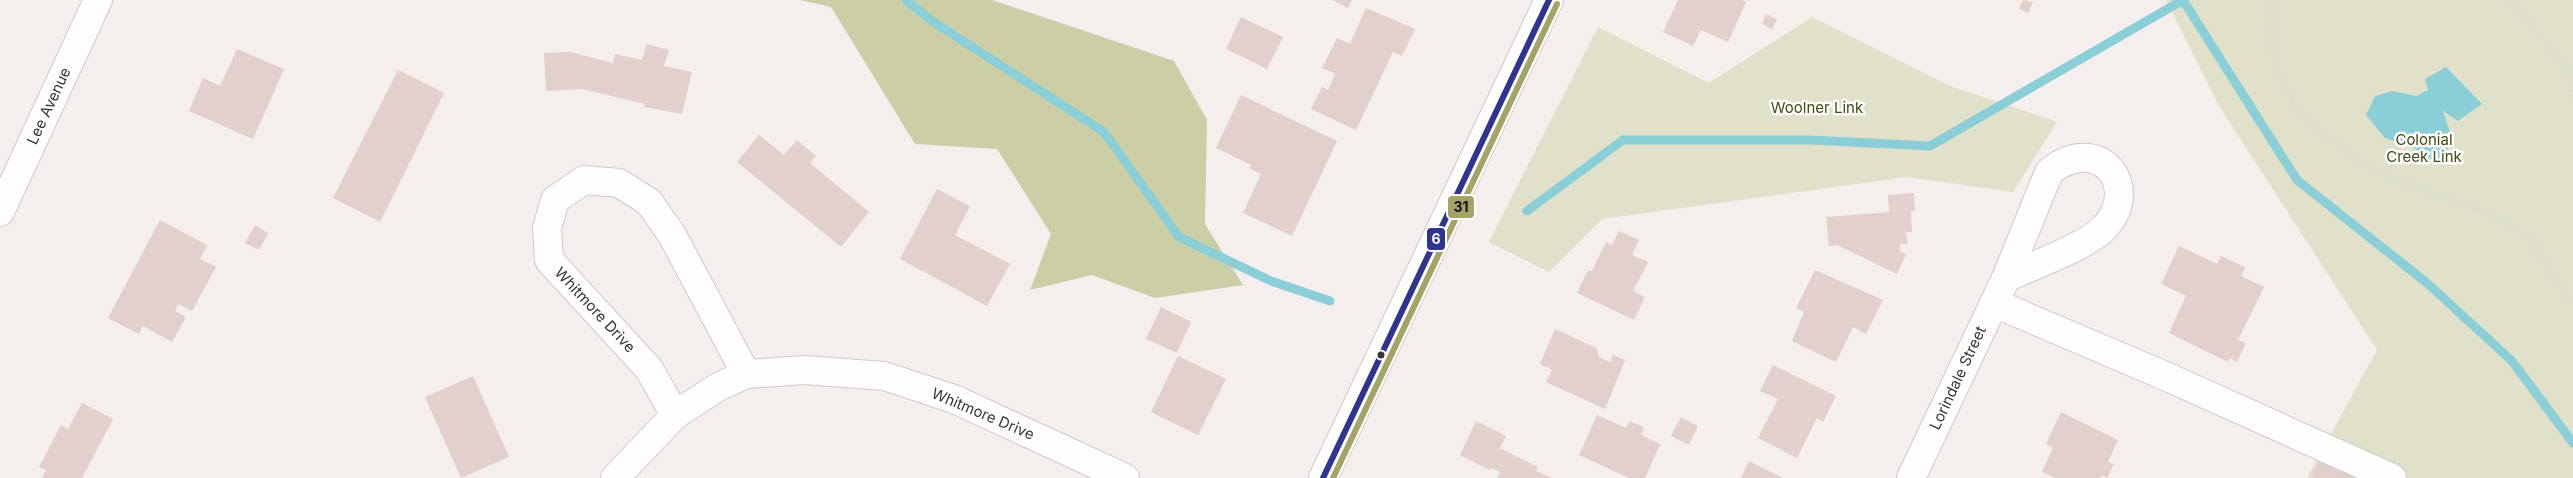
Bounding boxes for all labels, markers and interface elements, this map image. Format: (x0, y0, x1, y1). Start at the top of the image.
street label: Lee Avenue (22, 64, 75, 147)
park label: Woolner Link (1771, 98, 1864, 117)
park label: Colonial Creek Link (2386, 130, 2463, 166)
line badge: 31 (1447, 195, 1475, 219)
text: 31 (1453, 198, 1469, 215)
line badge: 6 (1426, 227, 1446, 251)
text: 6 (1431, 230, 1441, 247)
street label: Whitmore Drive (551, 263, 640, 356)
street label: Lorindale Street (1925, 323, 1990, 433)
unlabelled marker (1376, 350, 1386, 360)
street label: Whitmore Drive (929, 383, 1037, 444)

